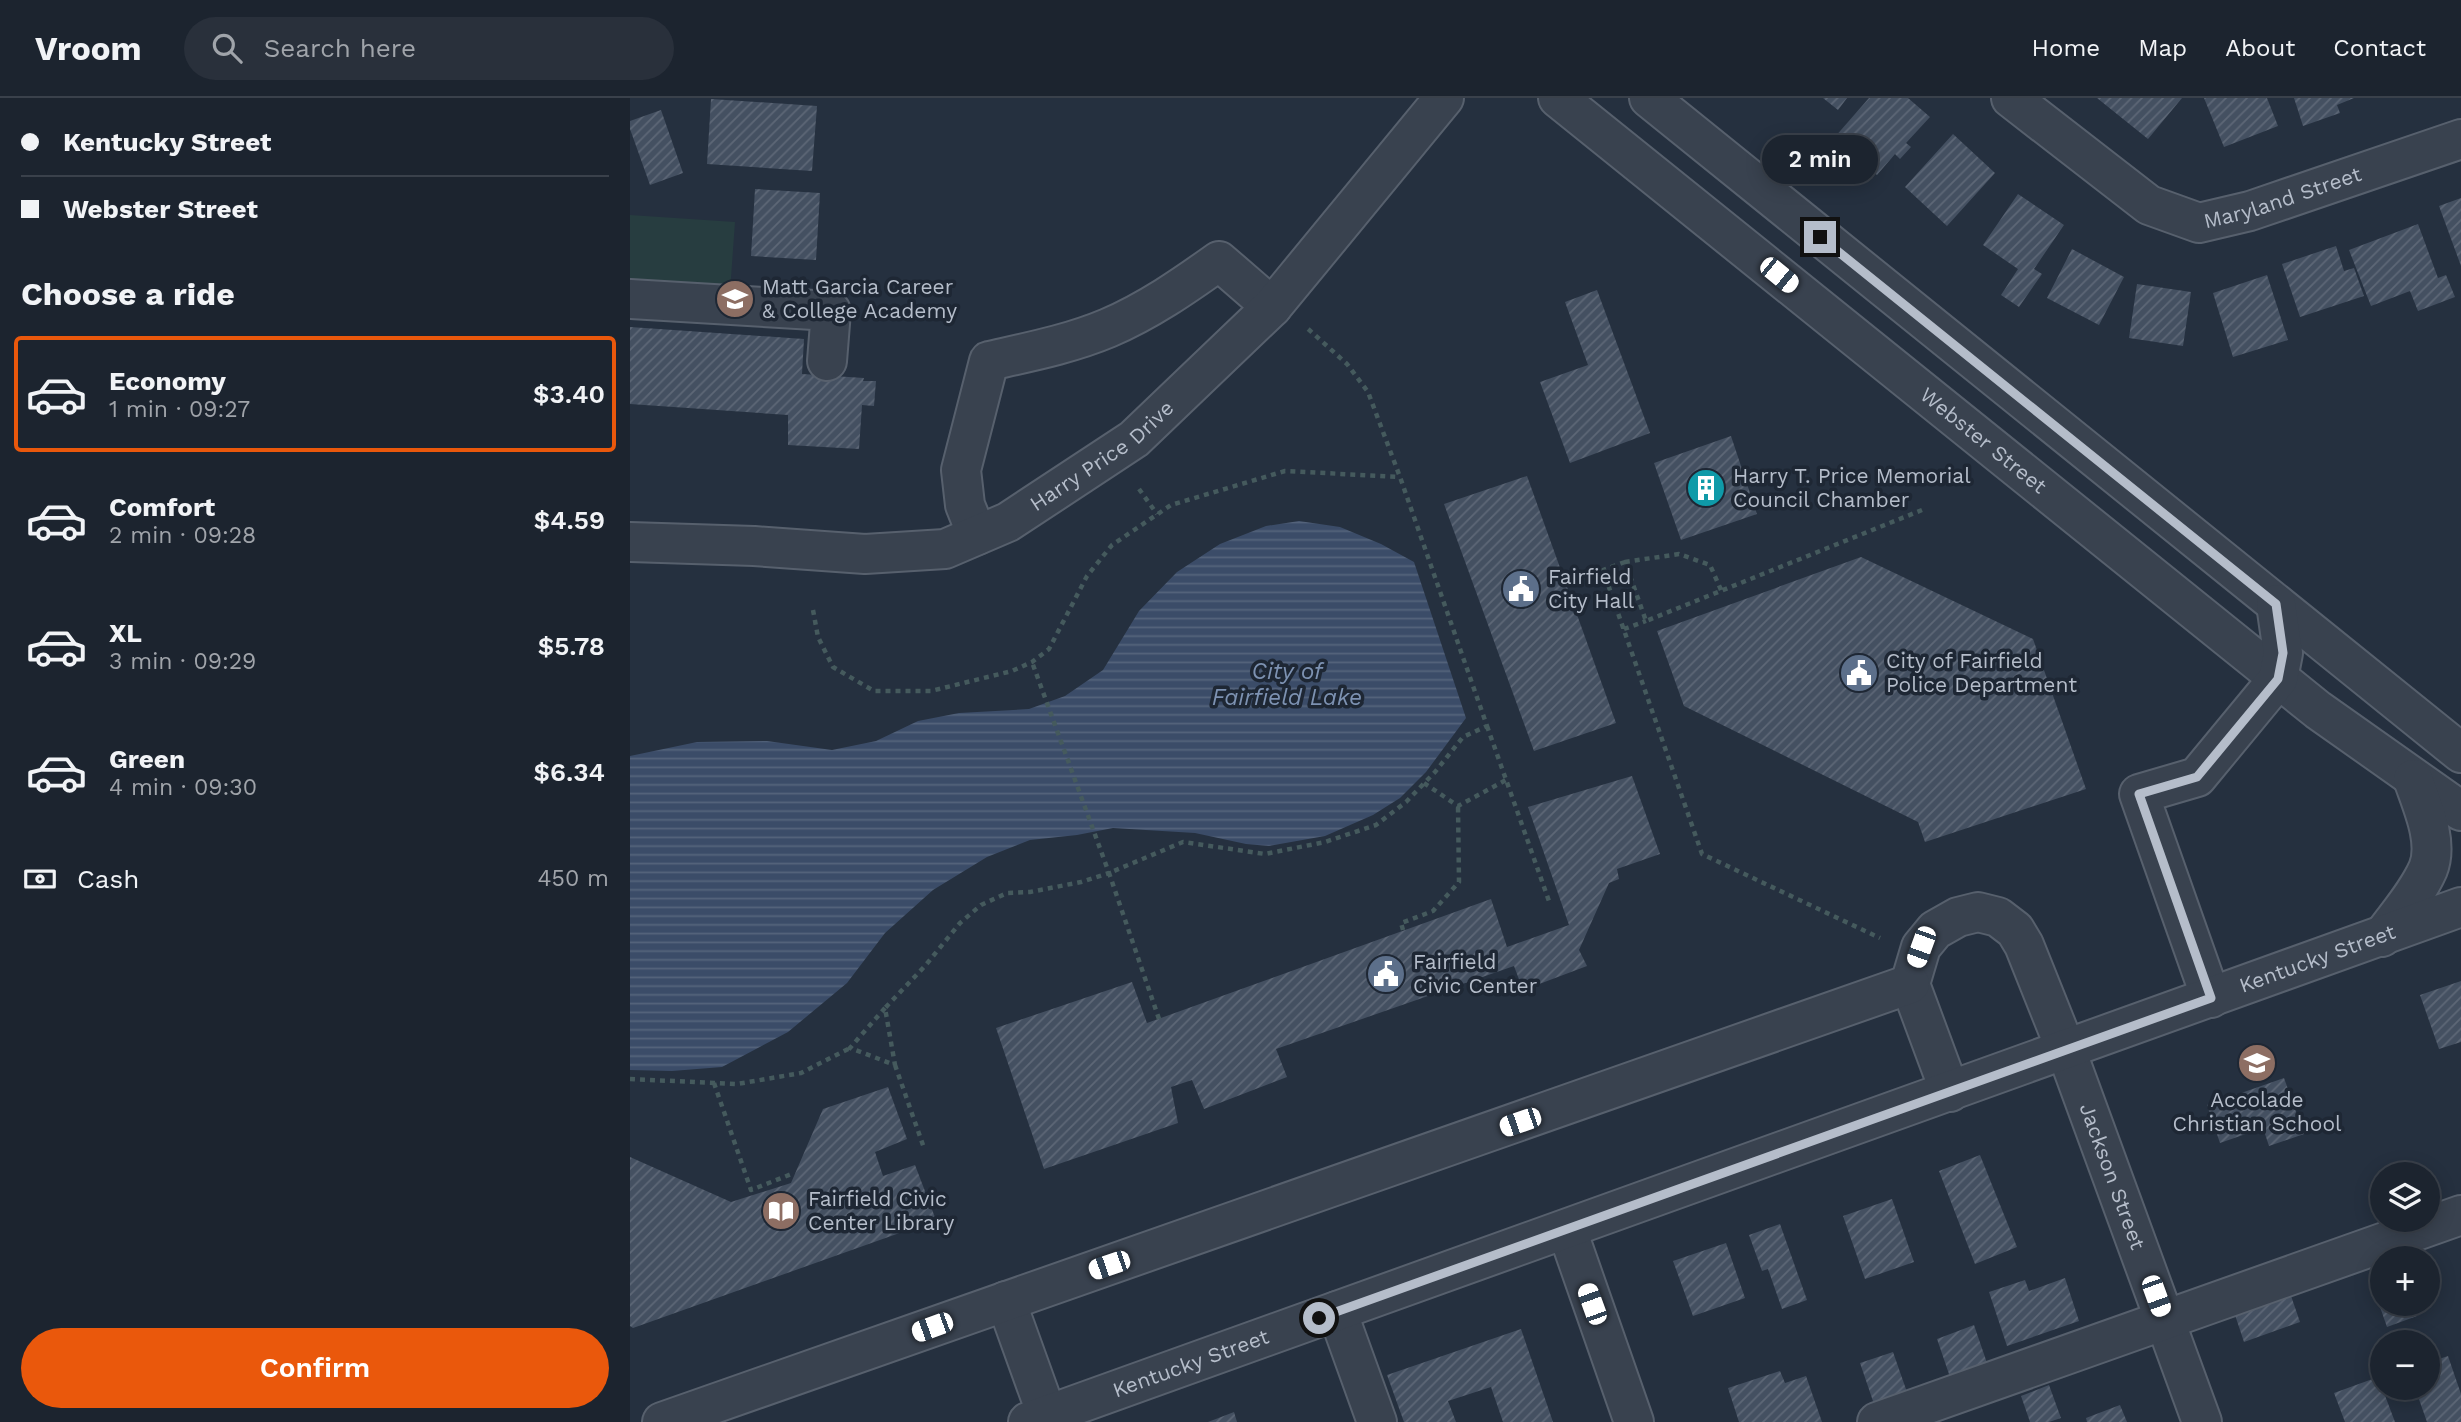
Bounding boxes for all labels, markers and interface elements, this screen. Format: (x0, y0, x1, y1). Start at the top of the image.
search box (184, 17, 674, 80)
text: Vroom (35, 29, 142, 68)
icon: search (208, 29, 246, 67)
text: Search here (264, 33, 416, 63)
text: Home (2032, 34, 2100, 62)
text: Map (2138, 34, 2187, 62)
text: About (2225, 34, 2295, 62)
text: Contact (2333, 34, 2426, 62)
text: Kentucky Street (63, 127, 271, 157)
callout: 2 min (1762, 136, 1878, 184)
text: 2 min (1788, 146, 1852, 173)
street label: Maryland Street (2201, 161, 2365, 233)
text: Webster Street (63, 194, 258, 224)
route end (1804, 221, 1836, 253)
car (1757, 254, 1802, 296)
place label: Matt Garcia Career & College Academy (762, 274, 957, 323)
text: Choose a ride (21, 275, 235, 313)
school or university icon: Matt Garcia Career & College Academy (714, 278, 756, 320)
icon: car (25, 363, 88, 426)
text: Economy (109, 366, 226, 396)
text: $3.40 (533, 379, 605, 409)
street label: Webster Street (1915, 382, 2052, 499)
street label: Harry Price Drive (1025, 395, 1179, 516)
text: 1 min · 09:27 (109, 396, 250, 423)
place label: Harry T. Price Memorial Council Chamber (1733, 463, 1971, 512)
building icon: Harry T. Price Memorial Council Chamber (1685, 467, 1727, 509)
icon: car (25, 489, 88, 552)
text: Comfort (109, 492, 215, 522)
text: $4.59 (534, 505, 605, 535)
text: 2 min · 09:28 (109, 522, 256, 549)
place label: Fairfield City Hall (1548, 564, 1635, 613)
public building icon: Fairfield City Hall (1500, 568, 1542, 610)
icon: car (25, 615, 88, 678)
text: XL (109, 618, 142, 648)
text: $5.78 (538, 631, 605, 661)
text: 3 min · 09:29 (109, 648, 256, 675)
place label: City of Fairfield Police Department (1886, 648, 2077, 697)
public building icon: City of Fairfield Police Department (1838, 652, 1880, 694)
water label: City of Fairfield Lake (1212, 658, 1362, 711)
icon: car (25, 741, 88, 804)
text: Green (109, 744, 185, 774)
text: $6.34 (533, 757, 605, 787)
text: 4 min · 09:30 (109, 774, 257, 801)
icon: cash (21, 860, 59, 898)
text: Cash (77, 864, 139, 894)
text: 450 m (537, 865, 609, 892)
street label: Kentucky Street (2236, 919, 2399, 998)
car (1904, 924, 1939, 970)
place label: Fairfield Civic Center (1413, 949, 1538, 998)
public building icon: Fairfield Civic Center (1365, 953, 1407, 995)
school or university icon: Accolade Christian School (2236, 1042, 2278, 1084)
place label: Accolade Christian School (2173, 1087, 2342, 1136)
street label: Jackson Street (2075, 1100, 2151, 1253)
car (1497, 1105, 1544, 1139)
map controls (2370, 1162, 2440, 1400)
button: layers (2370, 1162, 2440, 1232)
place label: Fairfield Civic Center Library (808, 1186, 955, 1235)
library icon: Fairfield Civic Center Library (760, 1190, 802, 1232)
button: + (2370, 1246, 2440, 1316)
car (1086, 1248, 1133, 1282)
car (2139, 1273, 2174, 1319)
car (1575, 1281, 1610, 1327)
route start (1303, 1302, 1335, 1334)
car (909, 1310, 956, 1344)
street label: Kentucky Street (1109, 1323, 1272, 1403)
button: Confirm (21, 1328, 609, 1408)
button: − (2370, 1330, 2440, 1400)

